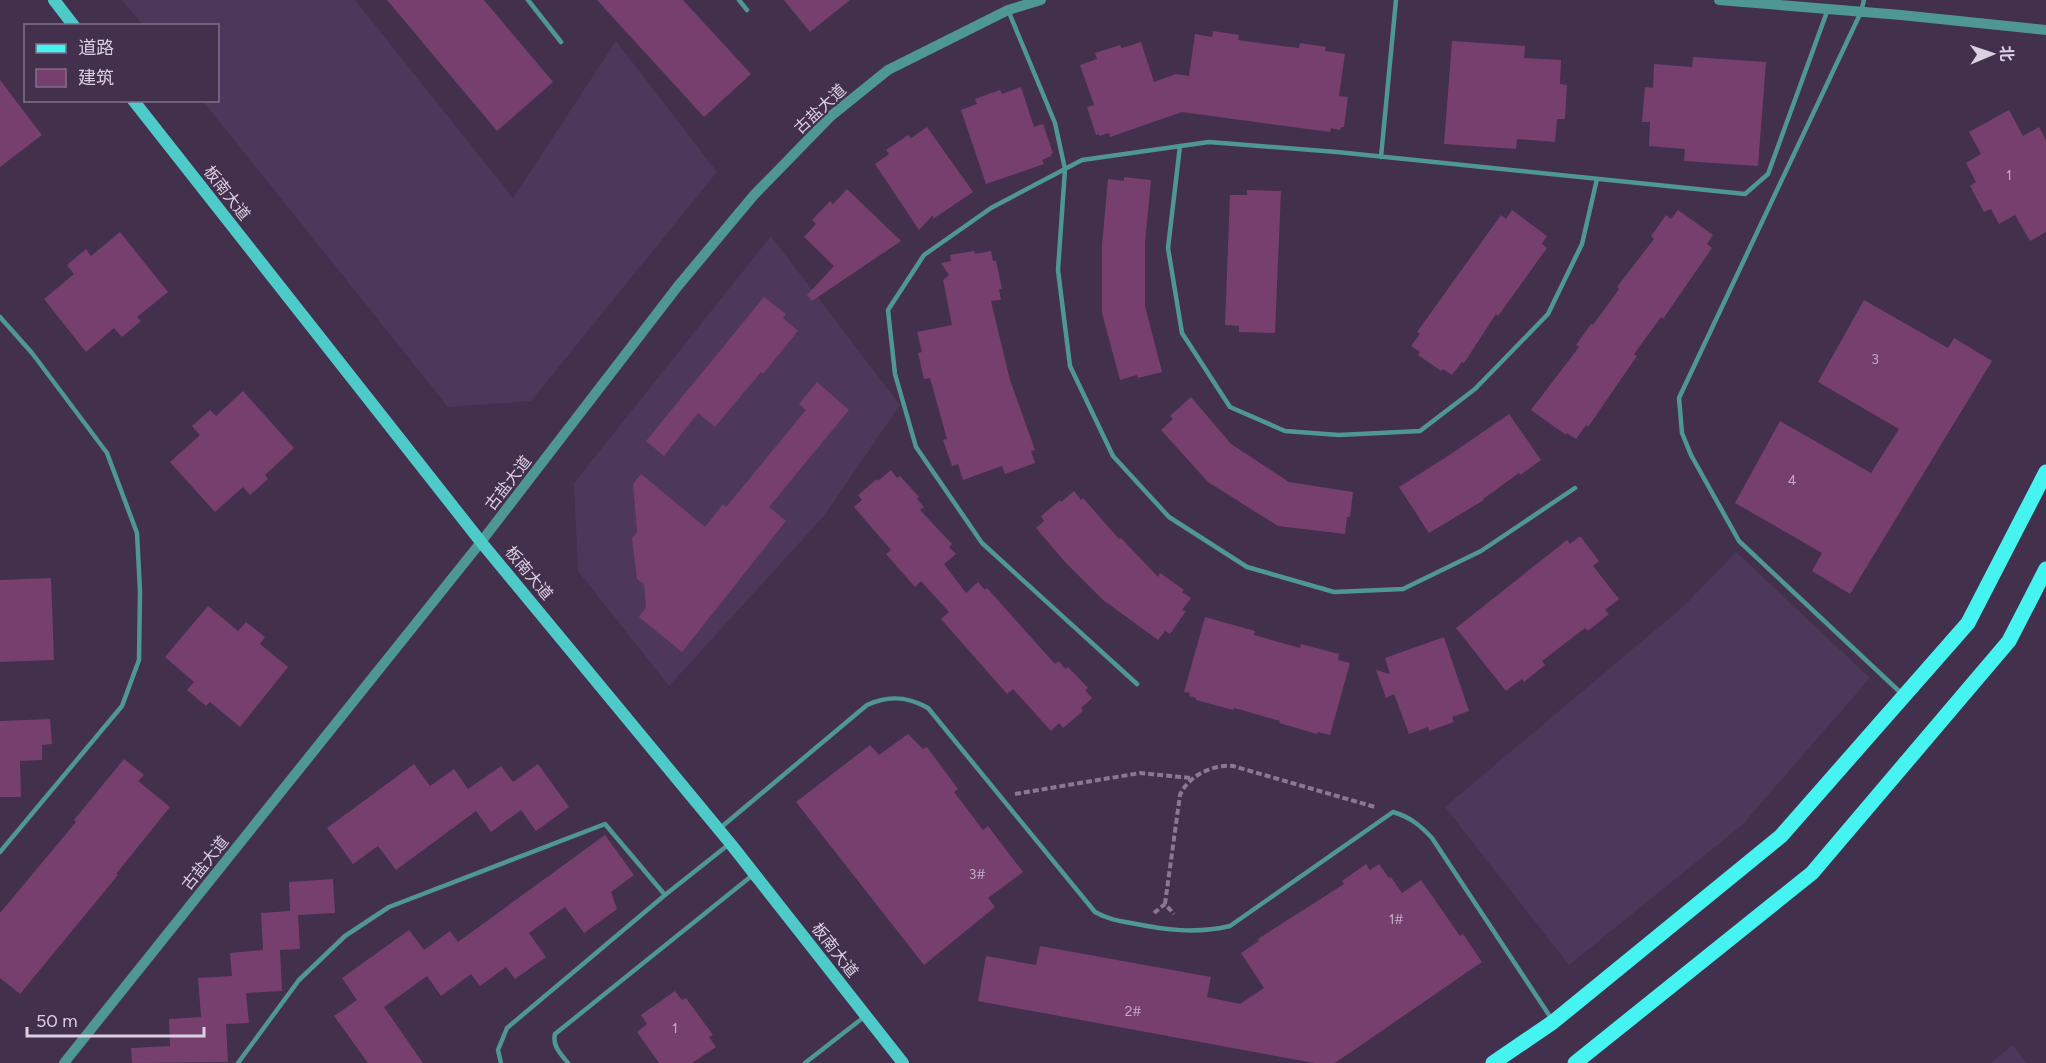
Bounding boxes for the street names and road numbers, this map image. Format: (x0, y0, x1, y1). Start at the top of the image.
street label: 古盐大道 (790, 80, 850, 138)
street label: 板南大道 (200, 162, 254, 224)
street label: 古盐大道 (481, 452, 535, 514)
street label: 板南大道 (501, 542, 557, 604)
street label: 古盐大道 (177, 832, 233, 894)
street label: 板南大道 (808, 919, 862, 981)

